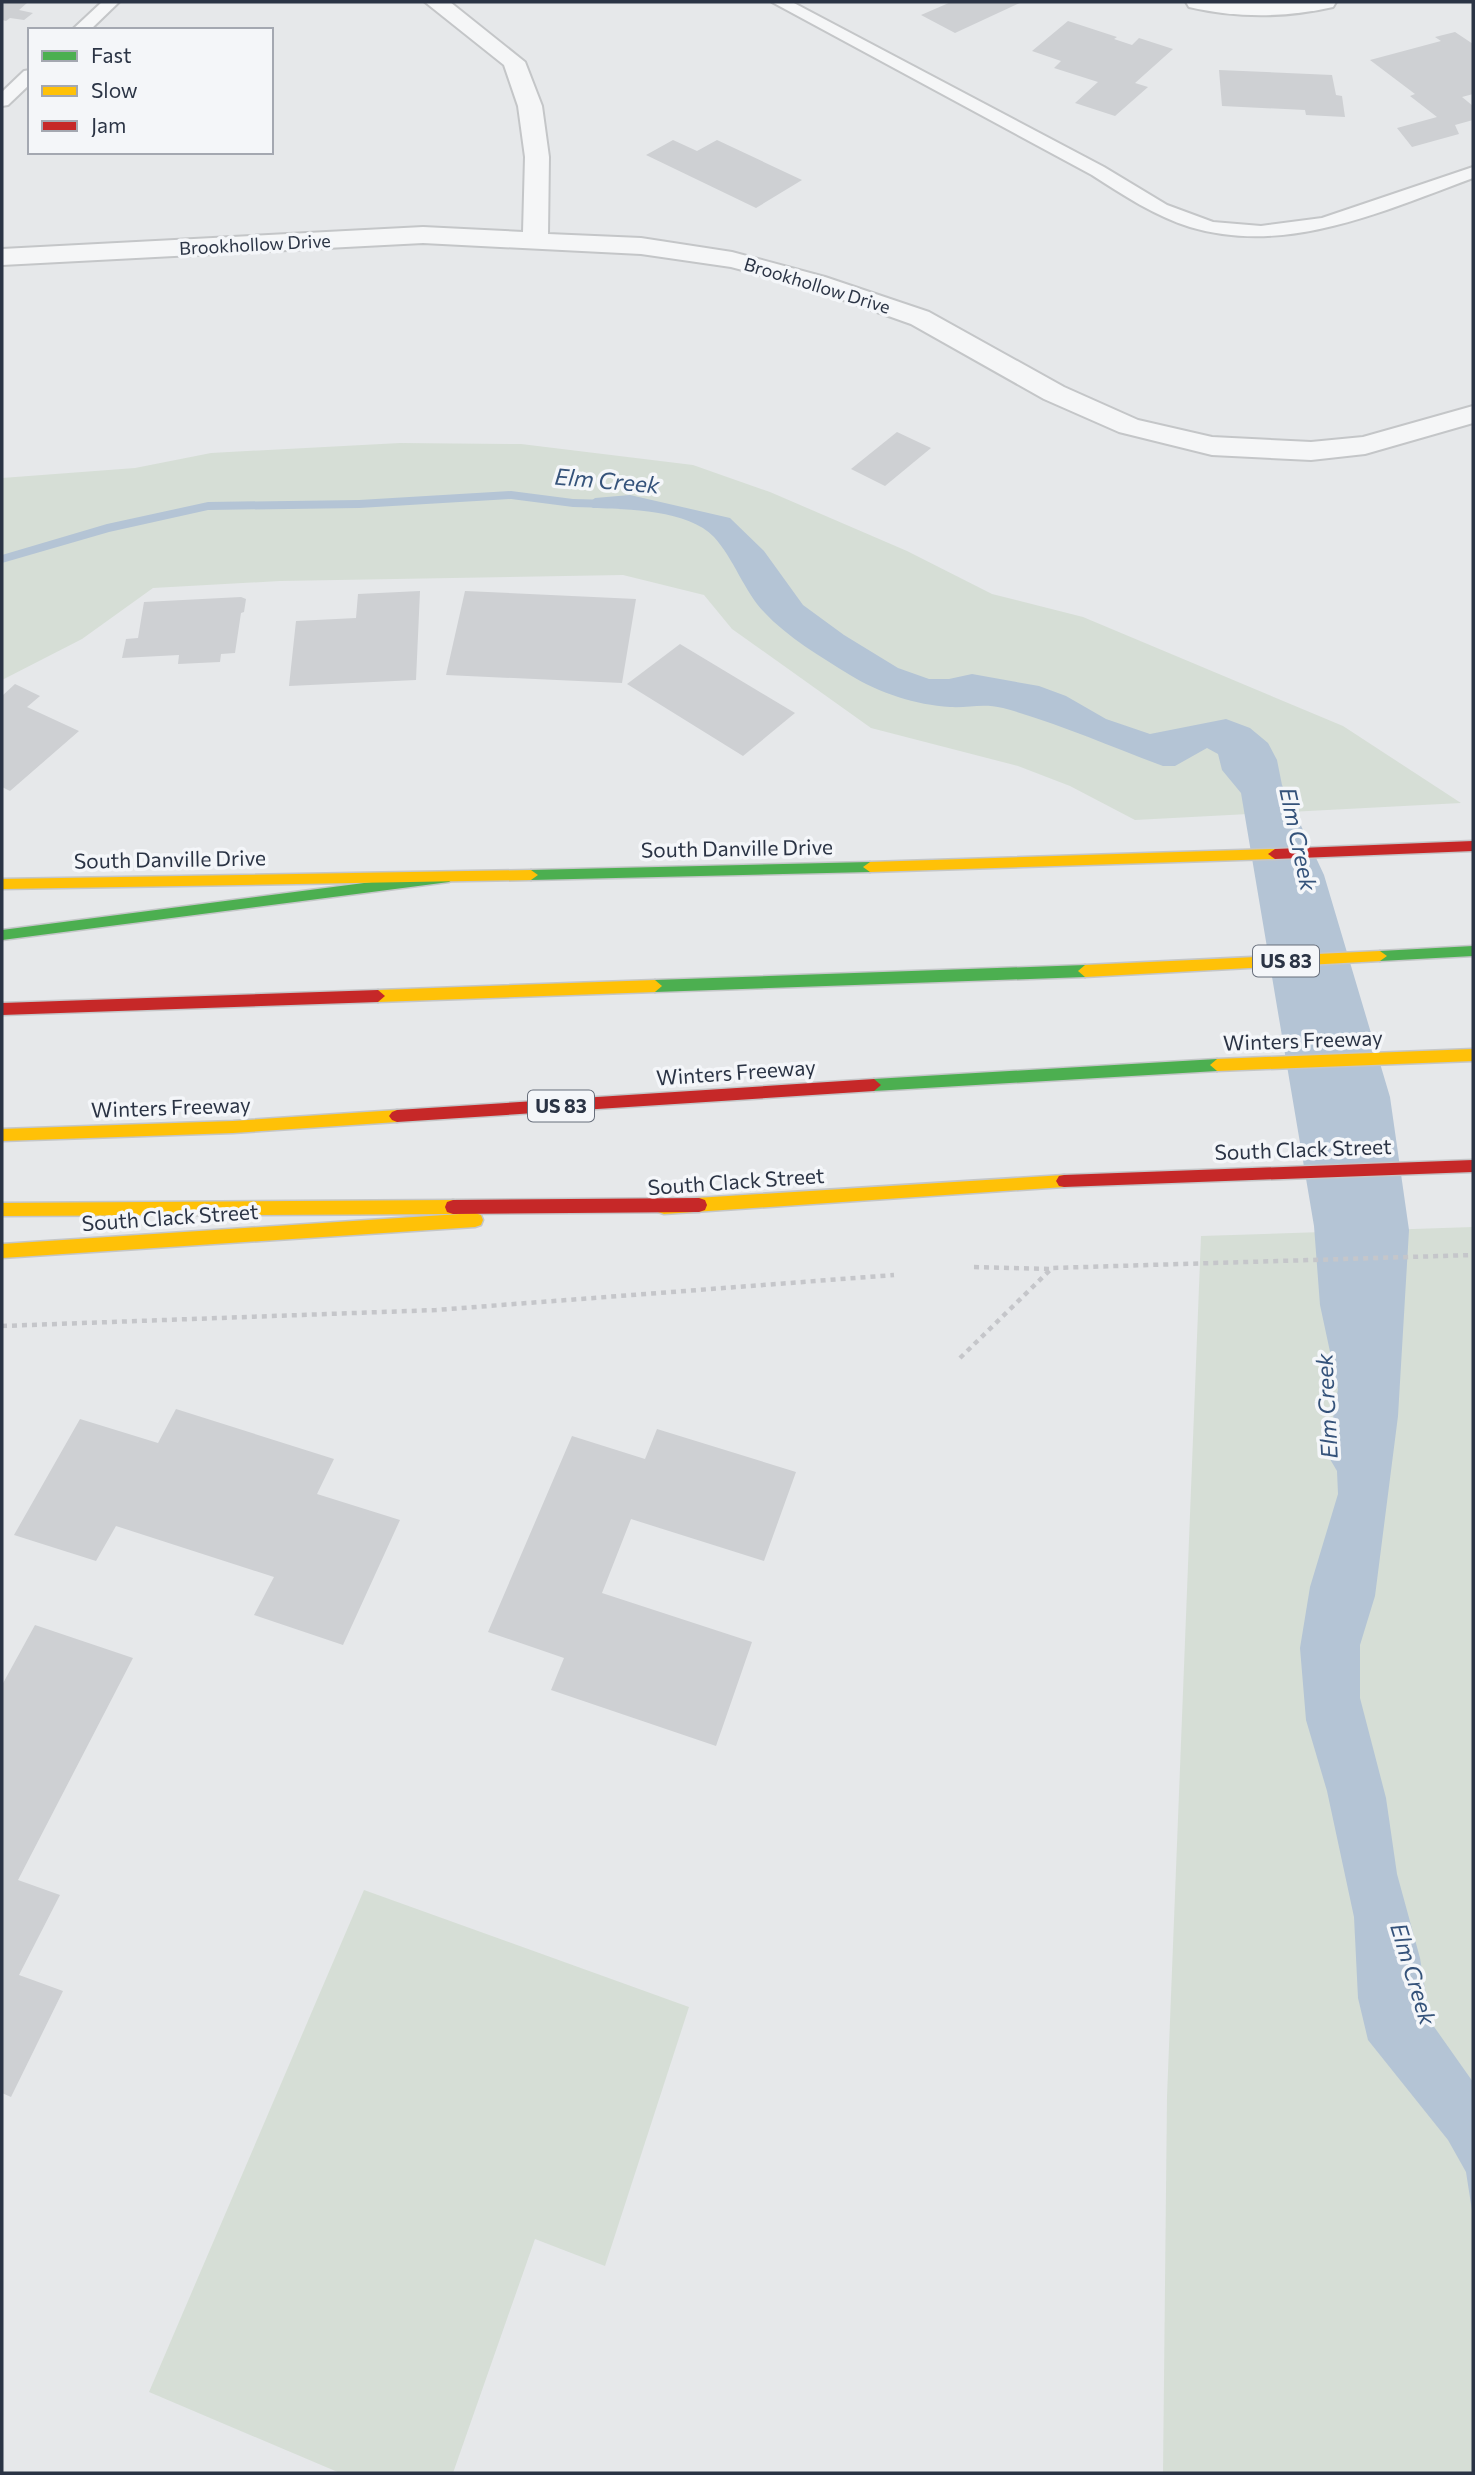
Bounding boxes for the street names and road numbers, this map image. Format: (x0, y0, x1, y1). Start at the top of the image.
street label: Brookhollow Drive (179, 229, 331, 259)
street label: Brookhollow Drive (742, 252, 893, 318)
street label: South Danville Drive (641, 833, 833, 862)
street label: South Danville Drive (74, 844, 266, 873)
road number: US 83 (1253, 945, 1319, 976)
street label: Winters Freeway (1223, 1024, 1383, 1055)
street label: Winters Freeway (655, 1053, 817, 1090)
road number: US 83 (528, 1090, 594, 1122)
street label: Winters Freeway (91, 1091, 251, 1122)
street label: South Clack Street (1214, 1133, 1392, 1164)
street label: South Clack Street (647, 1162, 825, 1199)
street label: South Clack Street (81, 1198, 259, 1235)

